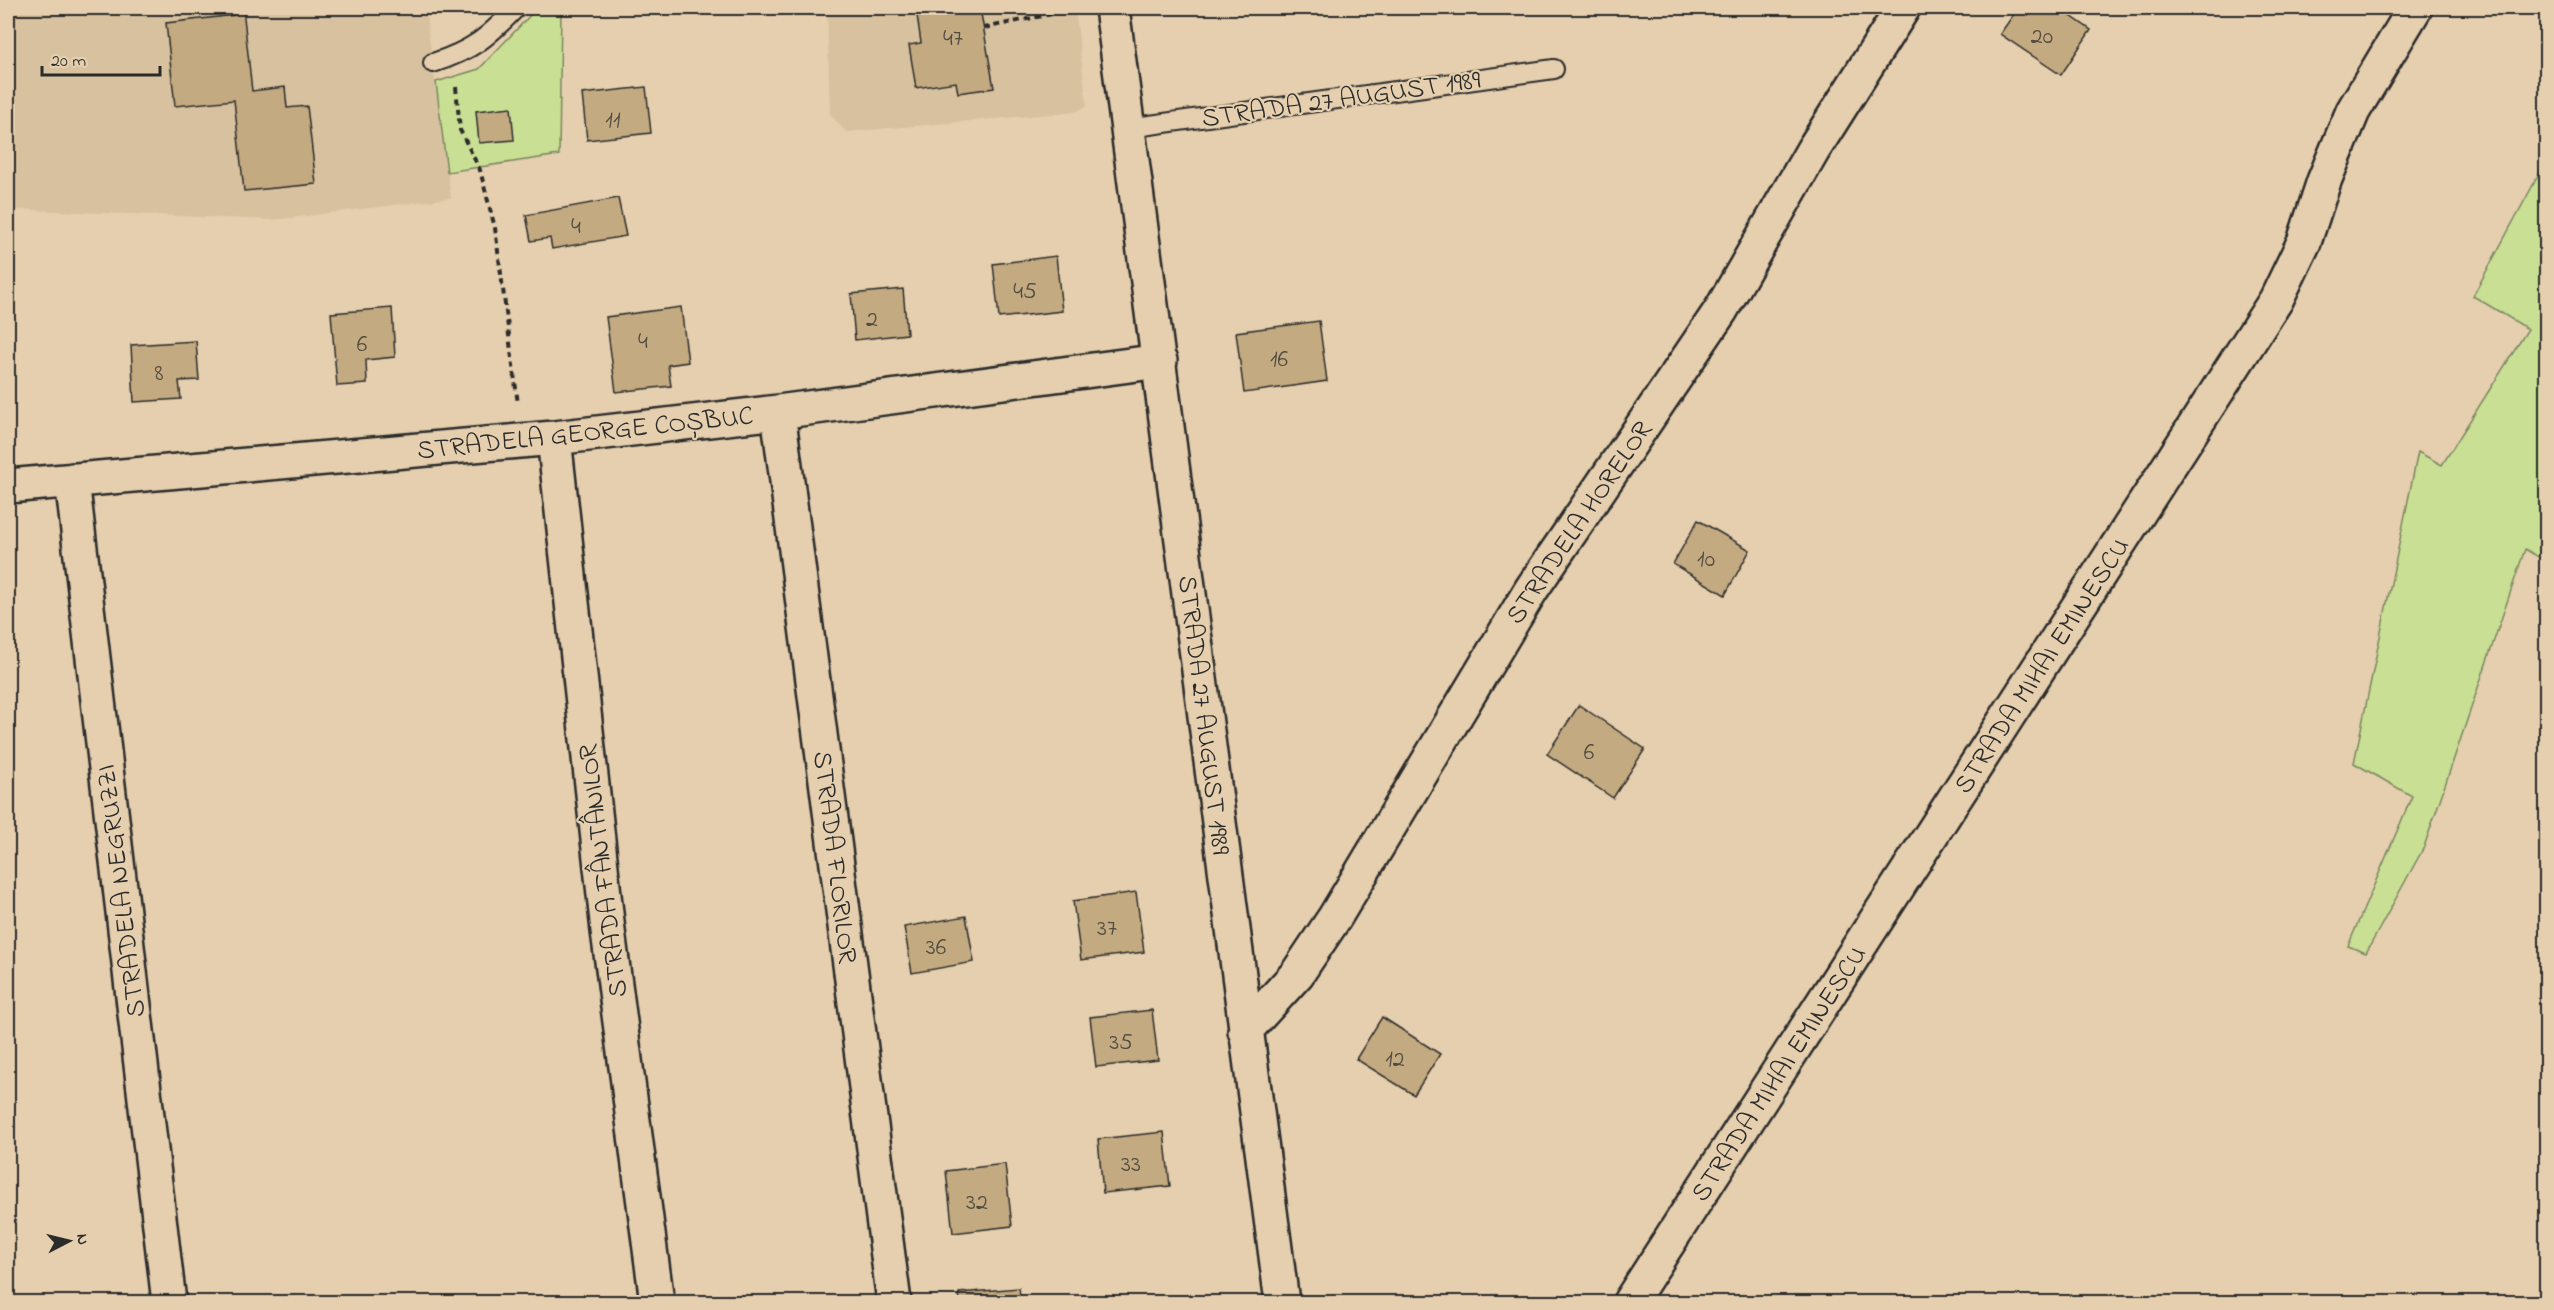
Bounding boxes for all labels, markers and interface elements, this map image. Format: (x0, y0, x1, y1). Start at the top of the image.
house number: 20 (2031, 20, 2053, 55)
house number: 47 (943, 22, 963, 57)
scale bar (42, 39, 160, 77)
text: 20 m (51, 49, 86, 75)
street label: STRADA 27 AUGUST 1989 (1199, 62, 1483, 139)
house number: 11 (605, 104, 621, 139)
house number: 4 (571, 210, 581, 245)
house number: 45 (1013, 275, 1037, 310)
house number: 2 (866, 303, 878, 338)
house number: 4 (638, 325, 648, 360)
house number: 6 (357, 328, 368, 363)
house number: 16 (1270, 343, 1289, 378)
house number: 8 (155, 357, 164, 392)
street label: STRADELA GEORGE COȘBUC (415, 397, 755, 472)
street label: STRADELA HORELOR (1497, 414, 1663, 633)
street label: STRADA MIHAI EMINESCU (1945, 531, 2141, 802)
house number: 10 (1697, 543, 1715, 578)
street label: STRADA 27 AUGUST 1989 (1166, 573, 1239, 857)
house number: 6 (1584, 736, 1595, 771)
street label: STRADA FÂNTÂNILOR (570, 742, 639, 1000)
street label: STRADA FLORILOR (801, 749, 866, 966)
street label: STRADELA NEGRUZZI (88, 762, 157, 1019)
house number: 37 (1097, 912, 1117, 947)
house number: 36 (926, 931, 947, 966)
street label: STRADA MIHAI EMINESCU (1682, 939, 1878, 1210)
house number: 35 (1109, 1026, 1133, 1061)
house number: 12 (1385, 1043, 1405, 1078)
house number: 33 (1121, 1148, 1141, 1183)
house number: 32 (966, 1186, 988, 1221)
north arrow (39, 1211, 99, 1271)
text: N (69, 1233, 94, 1246)

